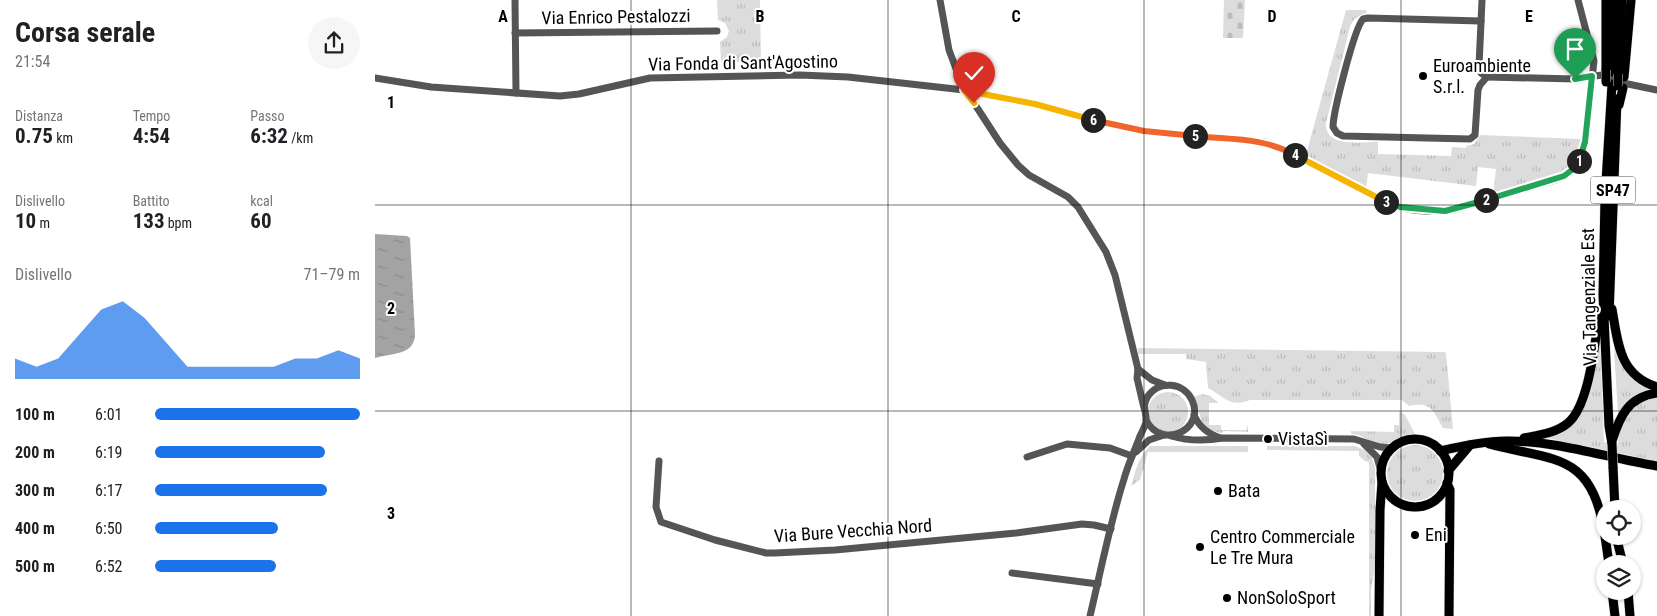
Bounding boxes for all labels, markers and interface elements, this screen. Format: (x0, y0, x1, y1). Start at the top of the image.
street label: Via Enrico Pestalozzi (541, 5, 691, 28)
text: A (498, 7, 508, 26)
text: B (756, 7, 765, 26)
text: C (1011, 7, 1021, 26)
text: D (1267, 7, 1277, 26)
text: E (1525, 7, 1533, 26)
text: Corsa serale (15, 16, 155, 49)
button: share (308, 17, 360, 69)
pin (1554, 28, 1596, 79)
icon: arrive (1561, 35, 1589, 63)
street label: Via Fonda di Sant'Agostino (648, 50, 838, 75)
text: 21:54 (15, 52, 50, 71)
pin (953, 52, 995, 103)
place label: Euroambiente S.r.l. (1433, 55, 1531, 97)
icon: check (960, 59, 988, 87)
marker: Euroambiente S.r.l. (1417, 70, 1429, 82)
text: 1 (387, 93, 395, 112)
text: Distanza (15, 108, 63, 124)
text: Tempo (133, 108, 170, 124)
text: Passo (250, 108, 285, 124)
pin: 6 (1081, 108, 1105, 132)
text: 6 (1090, 112, 1097, 128)
text: 0.75 (15, 124, 53, 148)
text: 4:54 (133, 124, 170, 148)
text: 6:32 (250, 124, 288, 148)
pin: 5 (1183, 124, 1207, 148)
text: 5 (1192, 128, 1199, 144)
text: km (53, 130, 73, 146)
text: /km (288, 130, 313, 146)
pin: 4 (1283, 142, 1307, 168)
text: 4 (1292, 147, 1299, 163)
pin: 1 (1567, 148, 1591, 174)
text: 1 (1576, 153, 1583, 169)
road number: SP47 (1591, 176, 1635, 204)
pin: 2 (1473, 188, 1499, 212)
pin: 3 (1373, 190, 1399, 214)
text: 2 (1483, 192, 1490, 208)
text: Dislivello (15, 193, 65, 209)
text: Battito (133, 193, 170, 209)
text: kcal (250, 193, 273, 209)
text: 3 (1383, 194, 1390, 210)
text: 10 (15, 209, 36, 233)
text: 133 (133, 209, 165, 233)
text: 60 (250, 209, 272, 233)
text: m (36, 215, 50, 231)
text: bpm (165, 215, 192, 231)
street label: Via Tangenziale Est (1577, 228, 1600, 366)
text: Dislivello (15, 265, 72, 284)
text: 71–79 m (304, 265, 360, 284)
text: 2 (387, 299, 395, 318)
text: 100 m (15, 405, 55, 424)
text: 6:01 (95, 405, 122, 424)
place label: VistaSì (1278, 428, 1328, 449)
marker: VistaSì (1262, 433, 1274, 445)
text: 200 m (15, 443, 55, 462)
text: 6:19 (95, 443, 122, 462)
place label: Bata (1228, 480, 1260, 501)
text: 300 m (15, 481, 55, 500)
text: 6:17 (95, 481, 122, 500)
marker: Bata (1212, 485, 1224, 497)
map controls (1596, 500, 1641, 600)
button: locate (1596, 500, 1641, 545)
text: 3 (387, 504, 395, 523)
street label: Via Bure Vecchia Nord (773, 515, 933, 546)
text: 400 m (15, 519, 55, 538)
text: 6:50 (95, 519, 122, 538)
place label: Eni (1425, 524, 1447, 545)
place label: Centro Commerciale Le Tre Mura (1210, 526, 1355, 568)
marker: Eni (1409, 529, 1421, 541)
marker: Centro Commerciale Le Tre Mura (1194, 541, 1206, 553)
button: layers (1596, 555, 1641, 600)
text: 500 m (15, 557, 55, 576)
text: 6:52 (95, 557, 122, 576)
place label: NonSoloSport (1237, 587, 1336, 608)
marker: NonSoloSport (1221, 592, 1233, 604)

